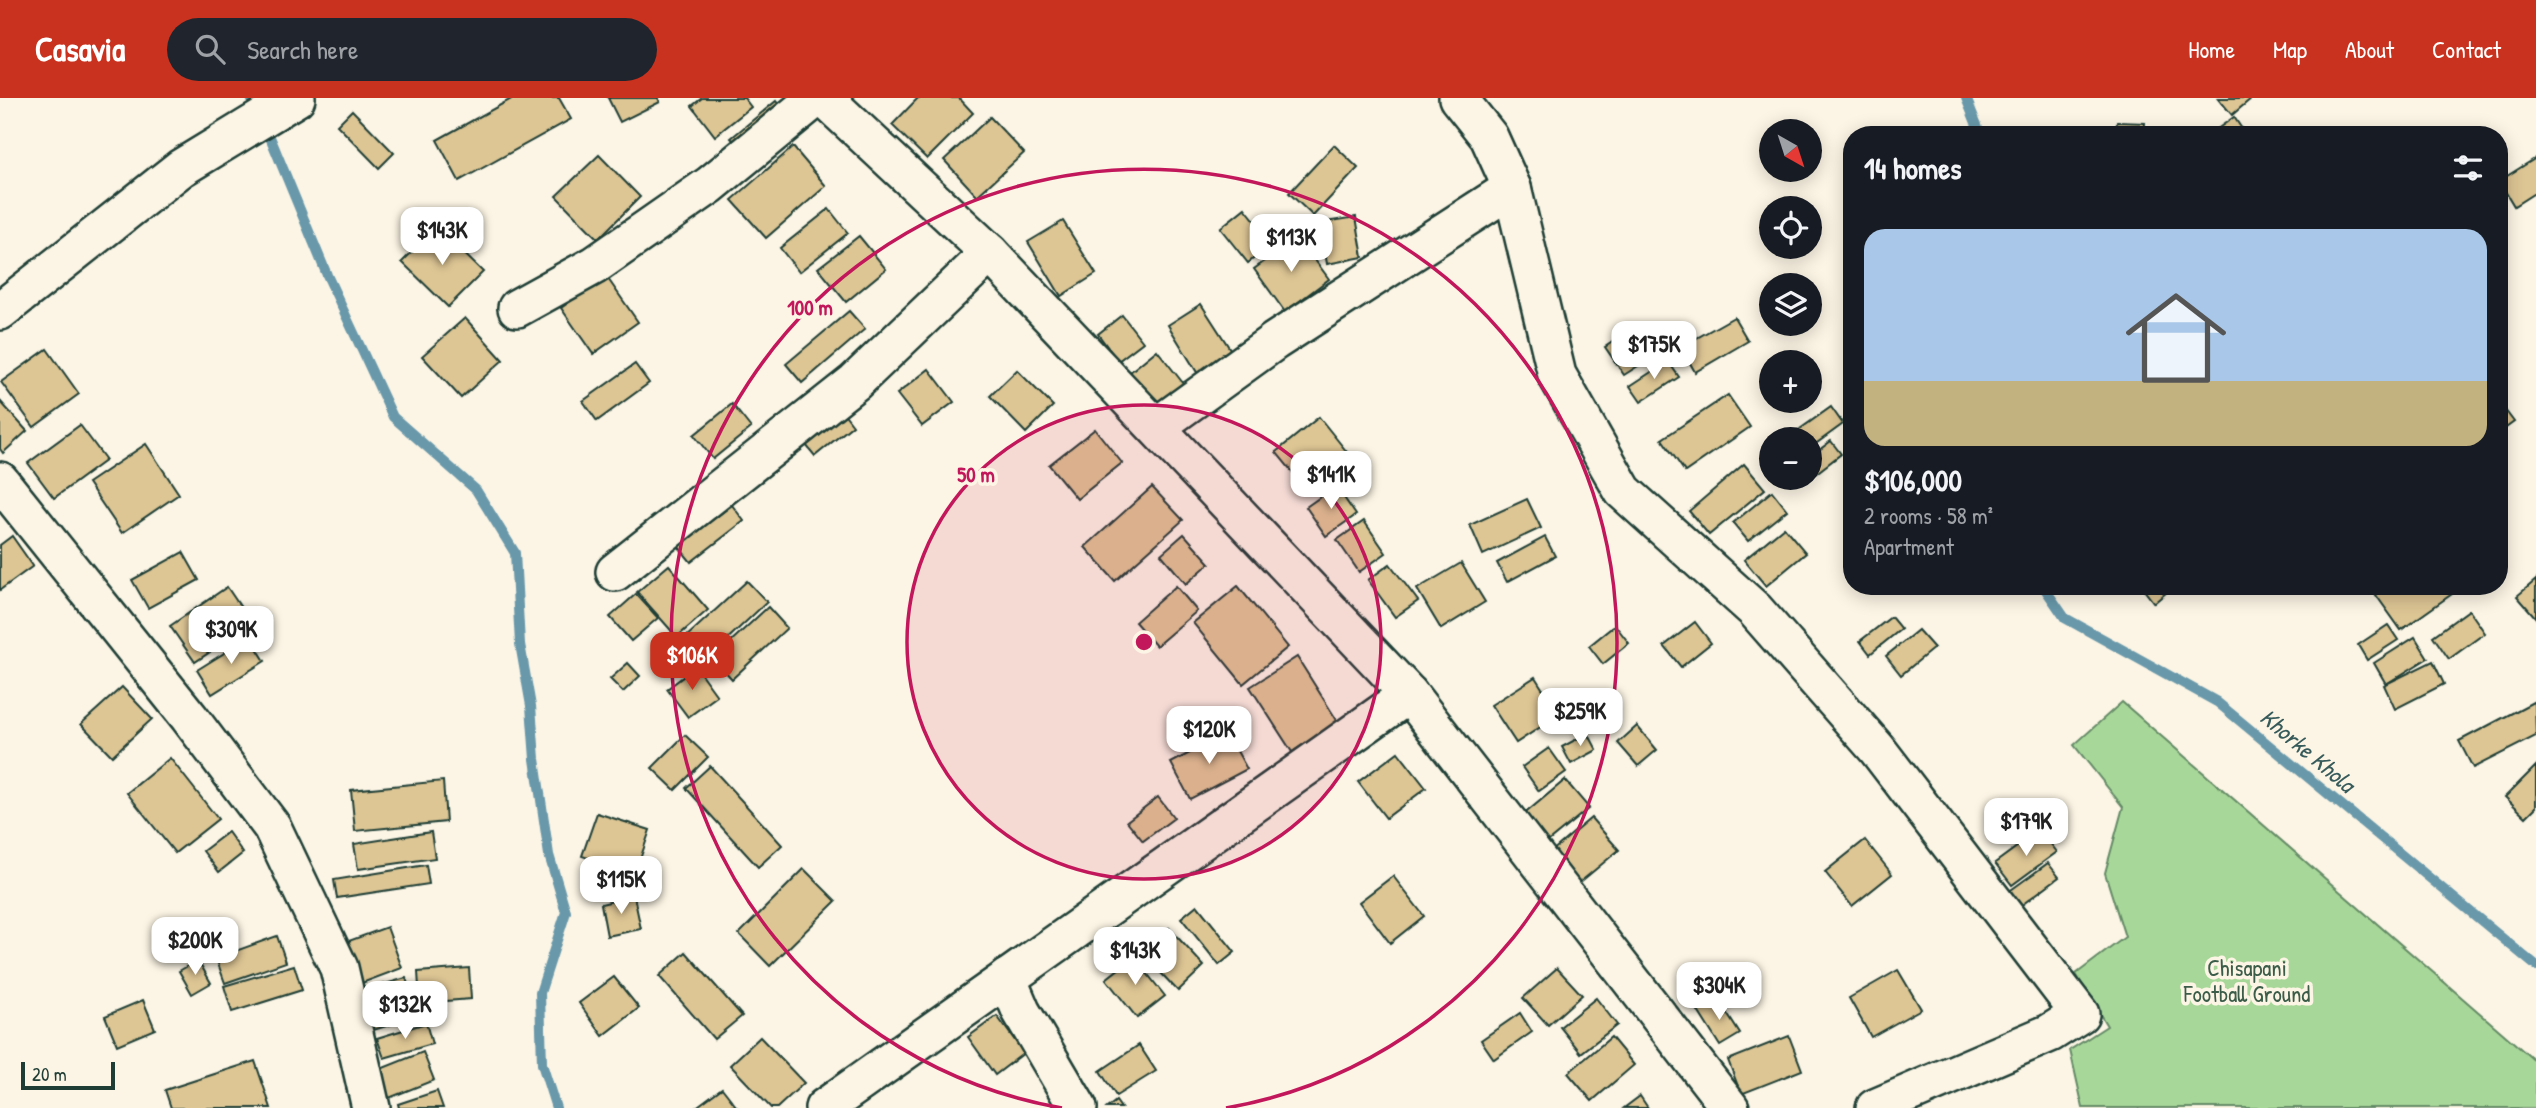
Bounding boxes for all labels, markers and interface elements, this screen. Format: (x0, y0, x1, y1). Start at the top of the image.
search box (167, 18, 657, 81)
text: Casavia (35, 27, 125, 71)
icon: search (191, 30, 229, 68)
text: Search here (247, 32, 358, 67)
text: Home (2188, 33, 2235, 65)
text: Map (2273, 33, 2307, 65)
text: About (2345, 33, 2394, 65)
text: Contact (2432, 33, 2501, 65)
north arrow (1759, 119, 1822, 182)
map controls (1759, 119, 1822, 490)
text: 14 homes (1864, 148, 1962, 188)
icon: filters (2449, 149, 2487, 187)
button: locate (1759, 196, 1822, 259)
pin: $143K (393, 208, 491, 267)
text: $143K (417, 214, 467, 245)
pin: $113K (1242, 214, 1340, 274)
text: $113K (1266, 221, 1316, 252)
button: layers (1759, 273, 1822, 336)
icon: home (2113, 275, 2239, 401)
text: 100 m (787, 293, 833, 322)
pin: $175K (1605, 322, 1703, 381)
text: $175K (1627, 328, 1681, 359)
button: + (1759, 350, 1822, 413)
button: − (1759, 427, 1822, 490)
pin: $141K (1282, 452, 1380, 511)
text: $141K (1306, 458, 1356, 489)
text: 50 m (957, 460, 995, 489)
text: $106,000 (1864, 460, 1962, 500)
text: 2 rooms · 58 m² (1864, 500, 1993, 531)
text: Apartment (1864, 531, 1954, 562)
pin: $309K (182, 606, 280, 666)
text: $309K (205, 613, 257, 644)
centre of rings (1132, 630, 1156, 654)
pin: $106K (643, 632, 741, 692)
text: $106K (666, 639, 718, 670)
pin: $259K (1531, 688, 1629, 748)
text: $259K (1554, 695, 1606, 726)
water label: Khorke Khola (2254, 701, 2364, 801)
pin: $120K (1160, 706, 1258, 766)
text: $120K (1182, 713, 1236, 744)
pin: $179K (1977, 798, 2075, 858)
text: $179K (2000, 805, 2052, 836)
pin: $115K (572, 856, 670, 916)
text: $115K (596, 863, 646, 894)
pin: $200K (146, 918, 244, 977)
text: $200K (167, 924, 223, 955)
pin: $143K (1086, 928, 1184, 987)
text: $143K (1110, 934, 1160, 965)
park label: Chisapani Football Ground (2183, 952, 2310, 1009)
pin: $304K (1670, 962, 1768, 1022)
text: $304K (1693, 969, 1745, 1000)
pin: $132K (356, 982, 454, 1041)
text: $132K (378, 988, 432, 1019)
scale bar (21, 1059, 116, 1091)
text: 20 m (32, 1061, 67, 1087)

